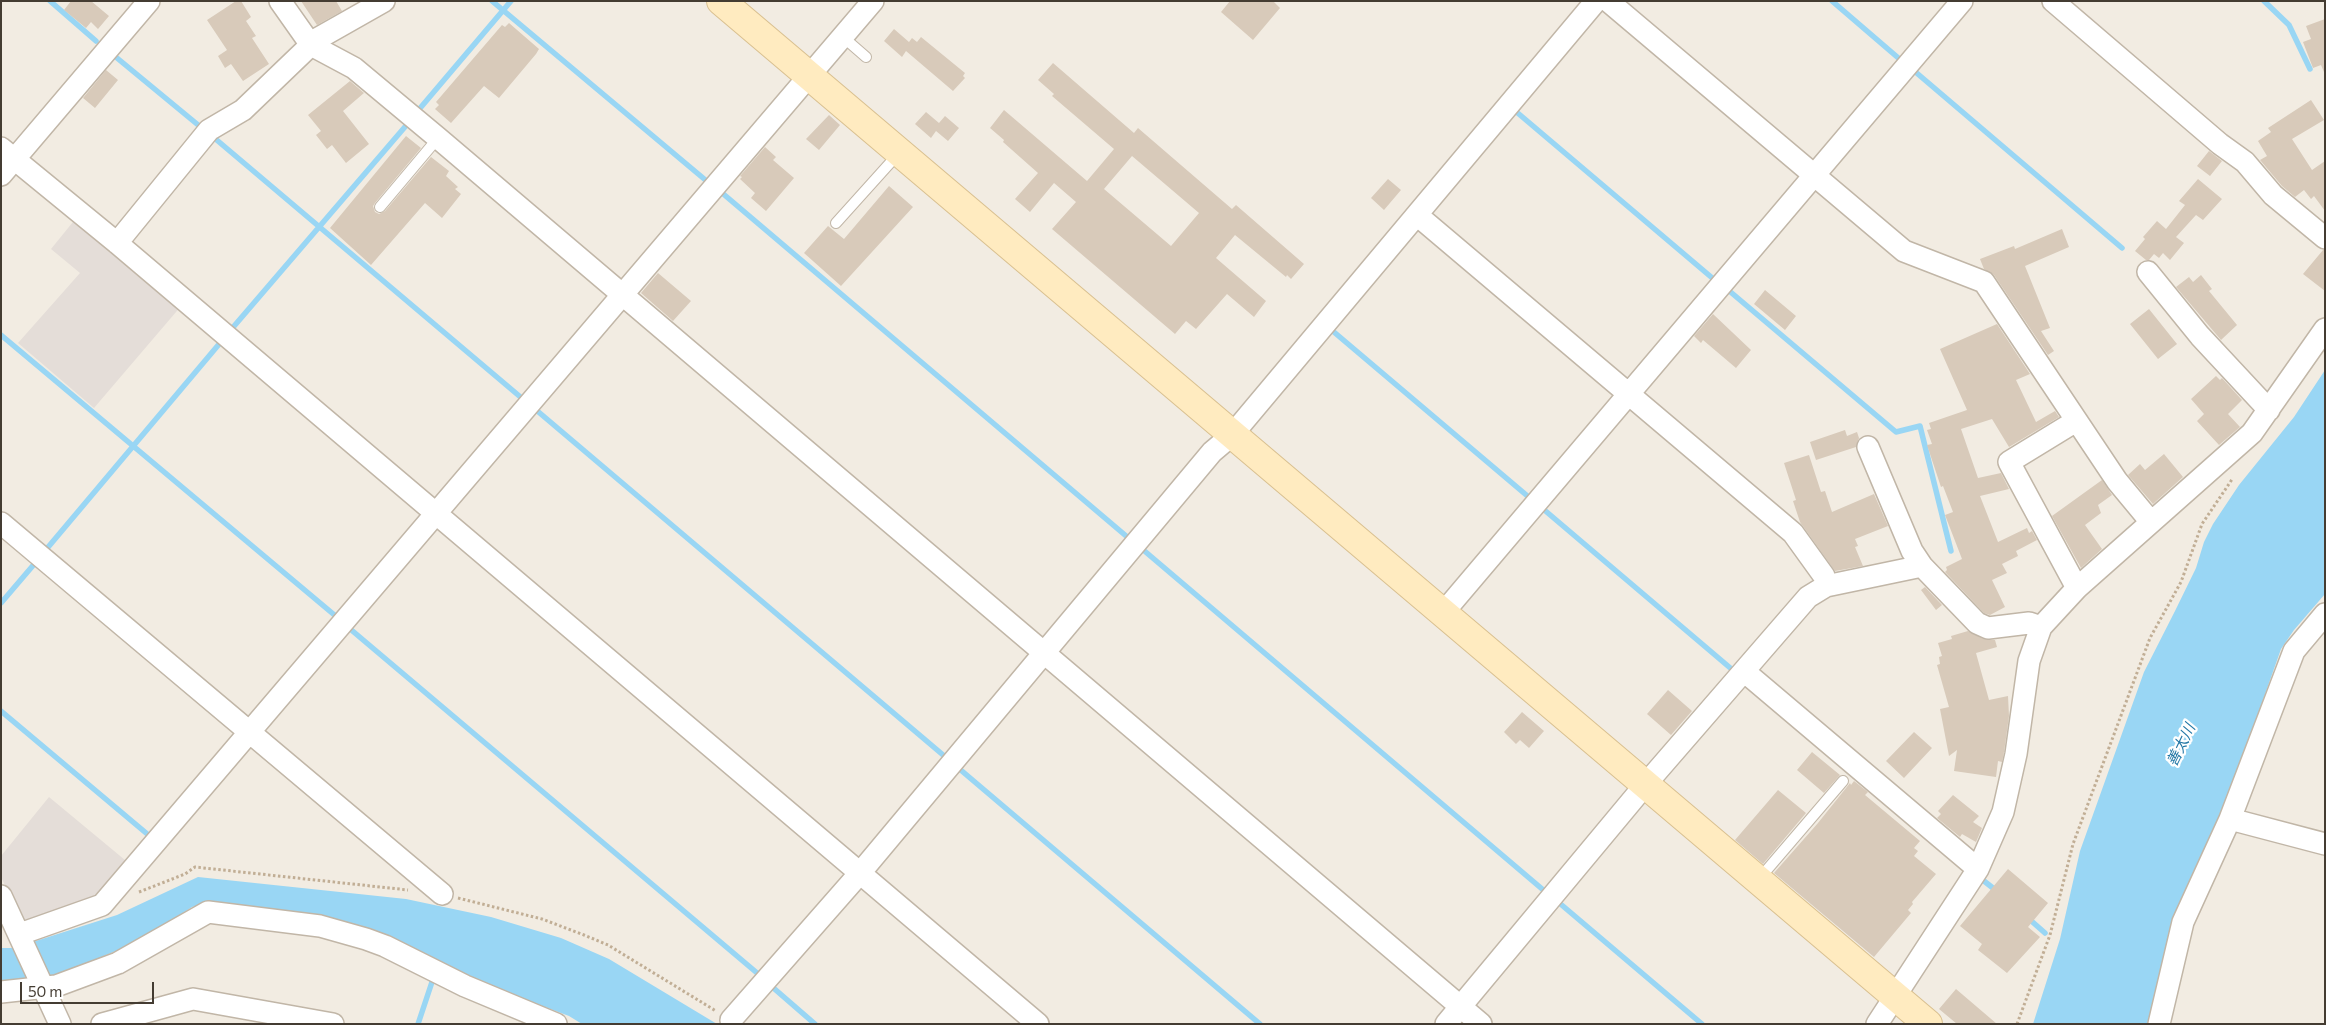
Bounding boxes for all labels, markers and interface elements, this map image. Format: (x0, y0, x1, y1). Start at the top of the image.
water label: 善太川 (2163, 721, 2199, 769)
scale bar (22, 972, 156, 1004)
text: 50 m (28, 982, 62, 1000)

